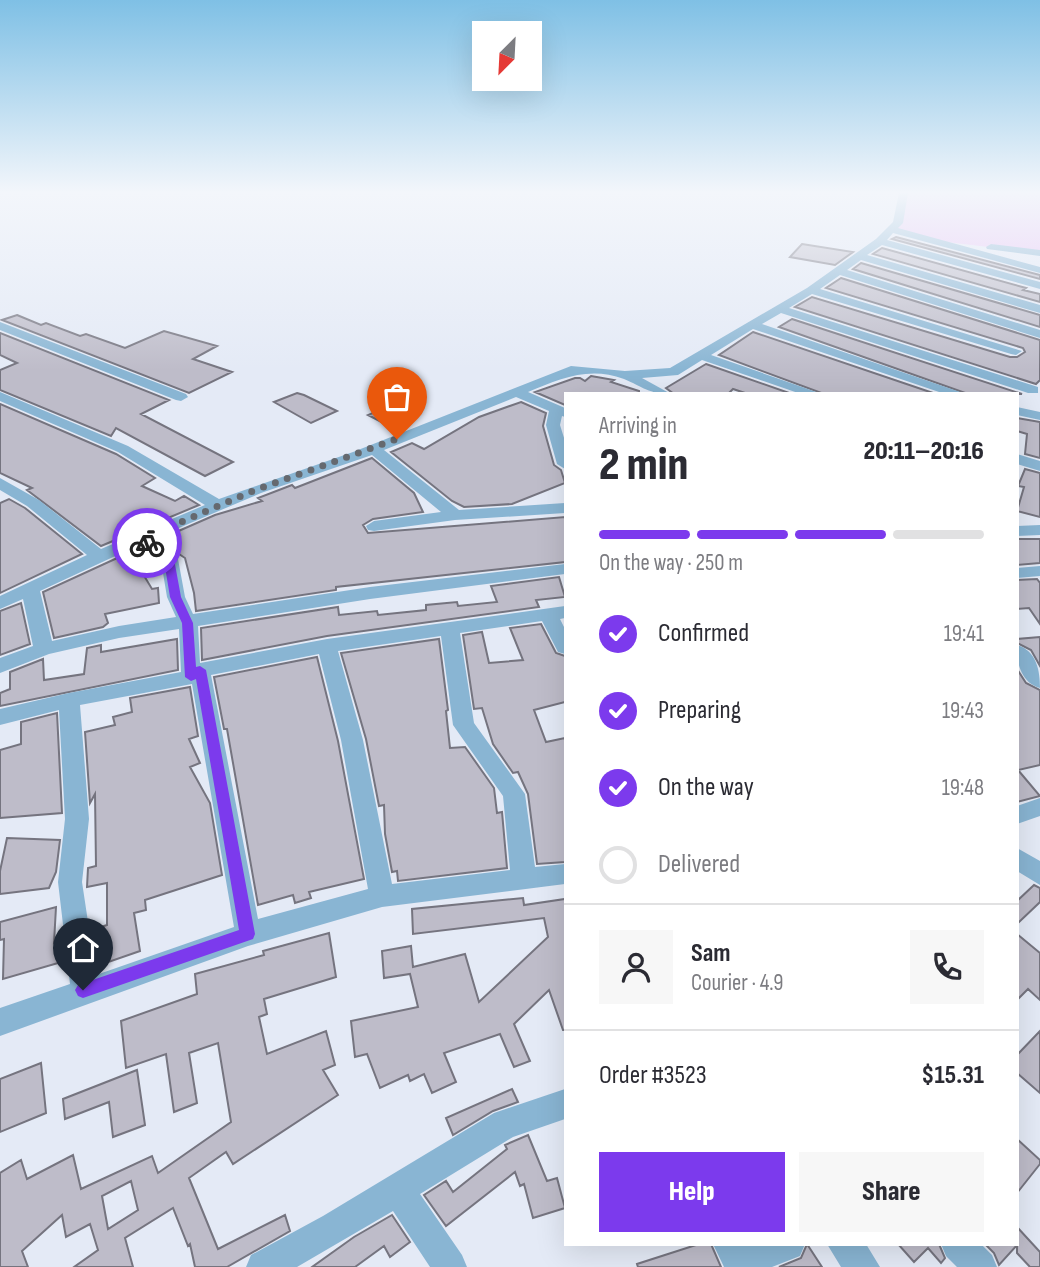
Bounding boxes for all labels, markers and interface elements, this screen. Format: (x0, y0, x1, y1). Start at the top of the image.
north arrow (472, 21, 542, 91)
map controls (472, 21, 542, 91)
pin (367, 367, 427, 439)
icon: bag (378, 378, 416, 416)
text: Arriving in (599, 412, 677, 440)
text: 20:11–20:16 (863, 436, 984, 467)
text: 2 min (599, 438, 688, 493)
courier (112, 508, 182, 578)
icon: bike (128, 524, 166, 562)
text: On the way · 250 m (599, 549, 743, 577)
icon: check (599, 615, 637, 653)
text: Confirmed (658, 618, 749, 649)
text: 19:41 (944, 620, 984, 648)
icon: check (599, 692, 637, 730)
text: Preparing (658, 695, 741, 726)
text: 19:43 (942, 697, 984, 725)
icon: check (599, 769, 637, 807)
text: On the way (658, 772, 754, 803)
text: 19:48 (942, 774, 984, 802)
text: Delivered (658, 849, 740, 880)
pin (53, 918, 113, 990)
icon: home (64, 929, 102, 967)
button: person (599, 930, 673, 1004)
button: phone (910, 930, 984, 1004)
text: Sam (691, 938, 731, 969)
text: Courier · 4.9 (691, 969, 783, 997)
text: Order #3523 (599, 1060, 707, 1091)
text: $15.31 (921, 1060, 984, 1091)
button: Help (599, 1152, 785, 1232)
button: Share (799, 1152, 984, 1232)

